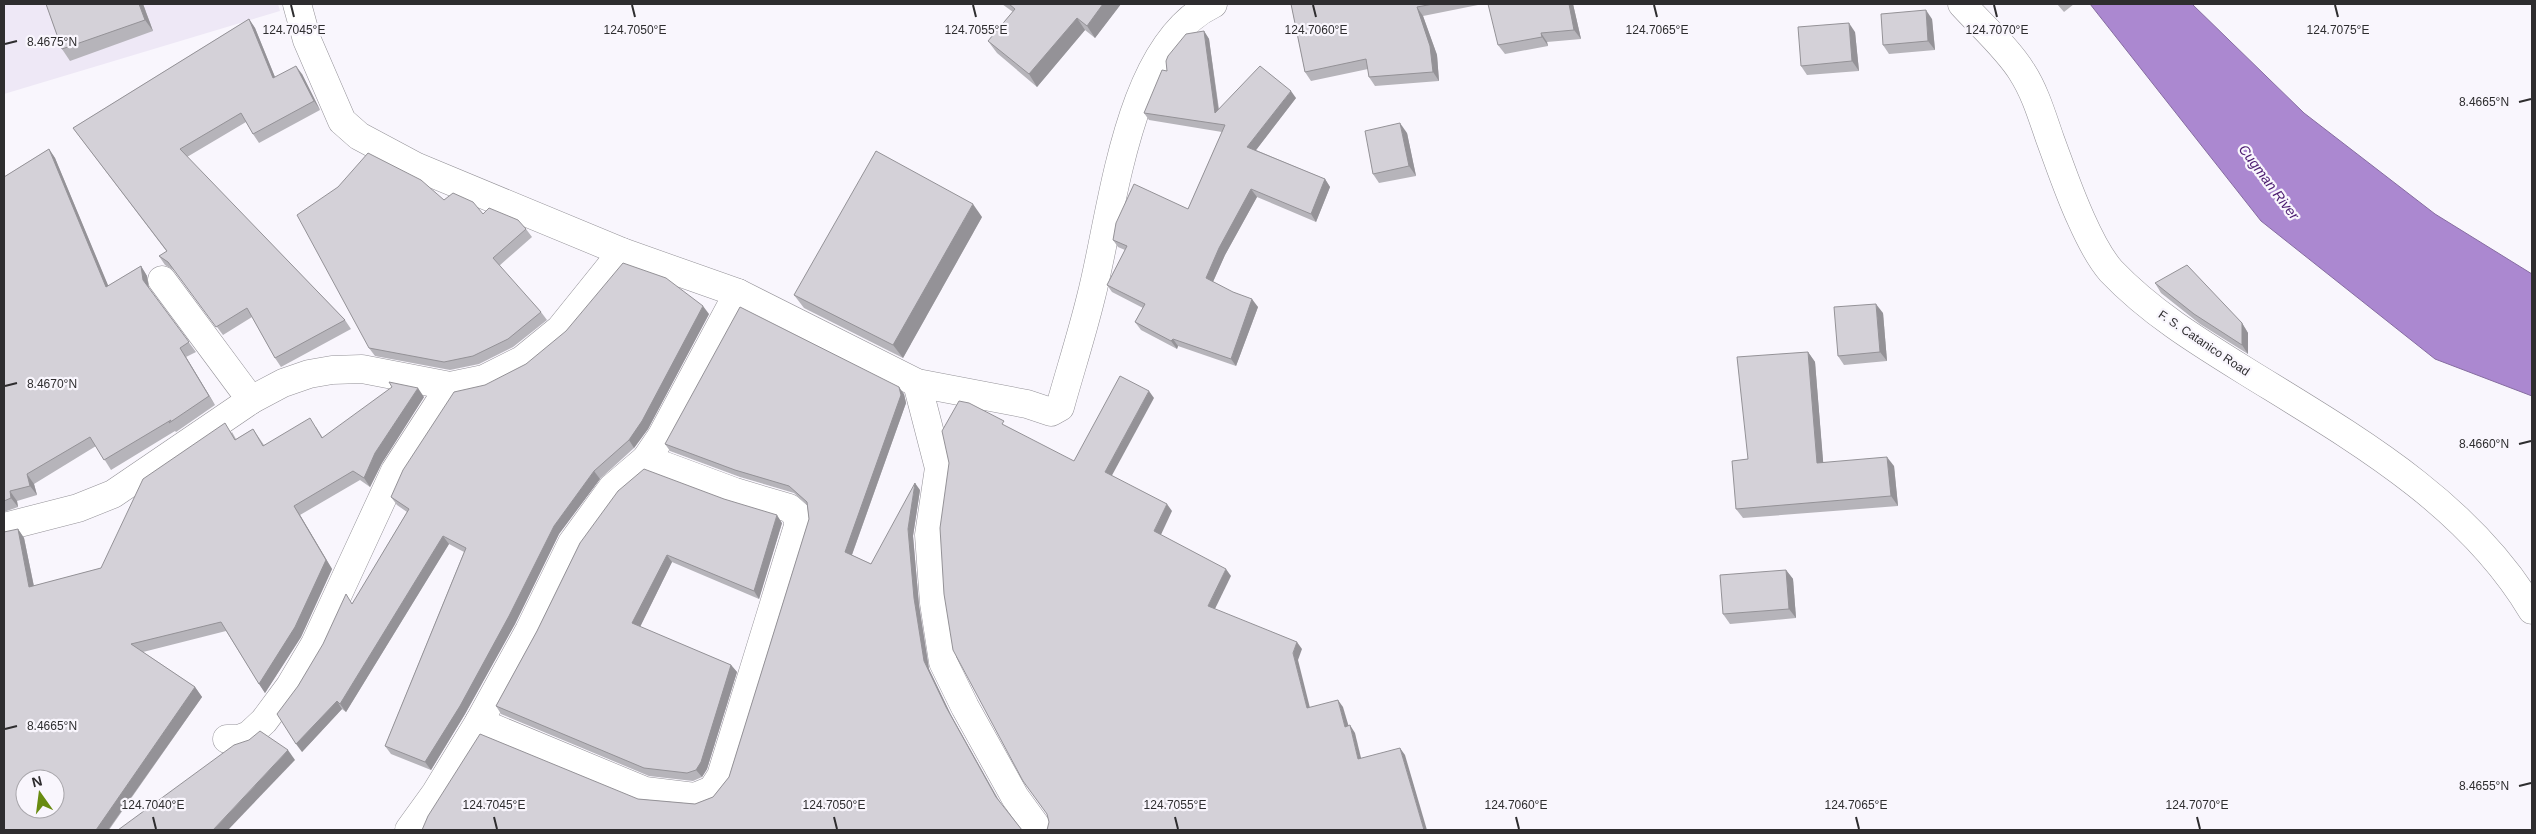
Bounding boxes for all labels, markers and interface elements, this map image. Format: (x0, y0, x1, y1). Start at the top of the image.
text: 124.7045°E (263, 23, 325, 37)
text: 124.7050°E (604, 23, 666, 37)
text: 124.7055°E (945, 23, 1007, 37)
text: 124.7060°E (1285, 23, 1347, 37)
text: 124.7065°E (1626, 23, 1688, 37)
text: 124.7070°E (1966, 23, 2028, 37)
text: 124.7075°E (2307, 23, 2369, 37)
text: 8.4675°N (27, 35, 77, 49)
text: 8.4665°N (2459, 95, 2509, 109)
water label: Cugman River (2236, 141, 2303, 224)
street label: F. S. Catanico Road (2156, 307, 2252, 379)
text: 8.4670°N (27, 377, 77, 391)
text: 8.4660°N (2459, 437, 2509, 451)
text: 8.4665°N (27, 719, 77, 733)
north arrow (15, 769, 65, 819)
text: N (30, 772, 44, 790)
text: 8.4655°N (2459, 779, 2509, 793)
text: 124.7040°E (122, 798, 184, 812)
text: 124.7045°E (463, 798, 525, 812)
text: 124.7050°E (803, 798, 865, 812)
text: 124.7055°E (1144, 798, 1206, 812)
text: 124.7060°E (1485, 798, 1547, 812)
text: 124.7065°E (1825, 798, 1887, 812)
text: 124.7070°E (2166, 798, 2228, 812)

